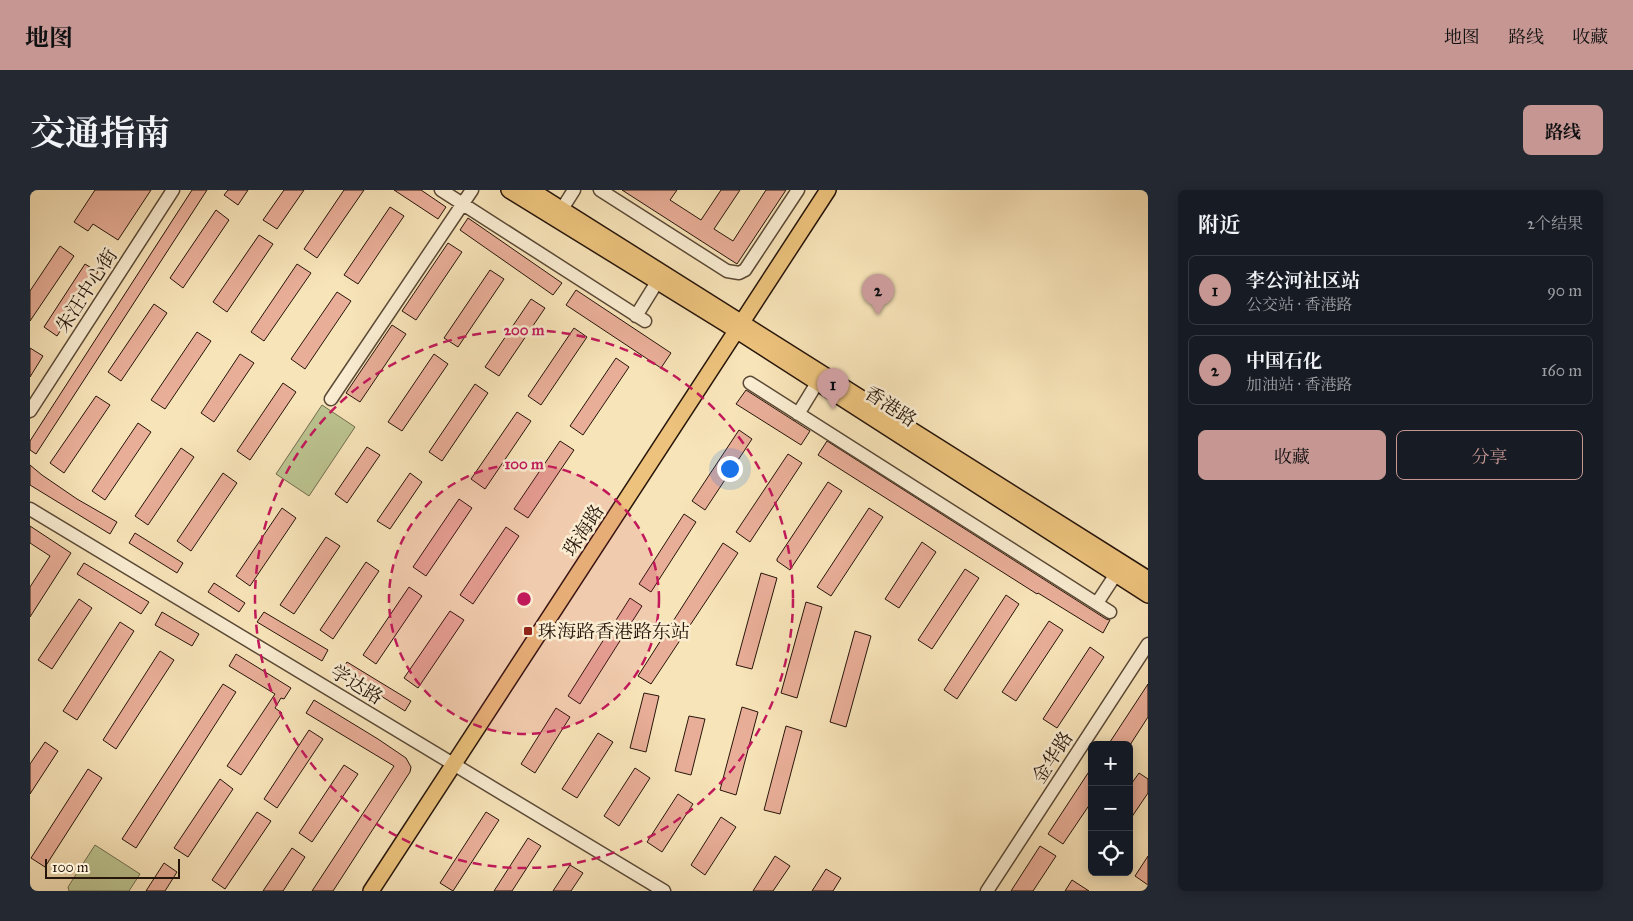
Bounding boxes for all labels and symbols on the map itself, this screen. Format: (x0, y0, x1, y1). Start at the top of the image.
street label: 朱汪中心街 (51, 244, 122, 336)
pin: 2 (862, 274, 894, 315)
text: 200 m (504, 321, 545, 339)
pin: 1 (817, 368, 849, 409)
street label: 香港路 (861, 381, 921, 432)
text: 100 m (504, 455, 544, 473)
your location (717, 456, 743, 482)
street label: 珠海路 (558, 500, 609, 560)
centre of rings (515, 590, 533, 608)
place label: 珠海路香港路东站 (538, 620, 690, 643)
marker: 珠海路香港路东站 (522, 625, 534, 637)
street label: 学达路 (326, 660, 387, 709)
street label: 金华路 (1027, 727, 1078, 787)
scale bar (45, 856, 180, 879)

